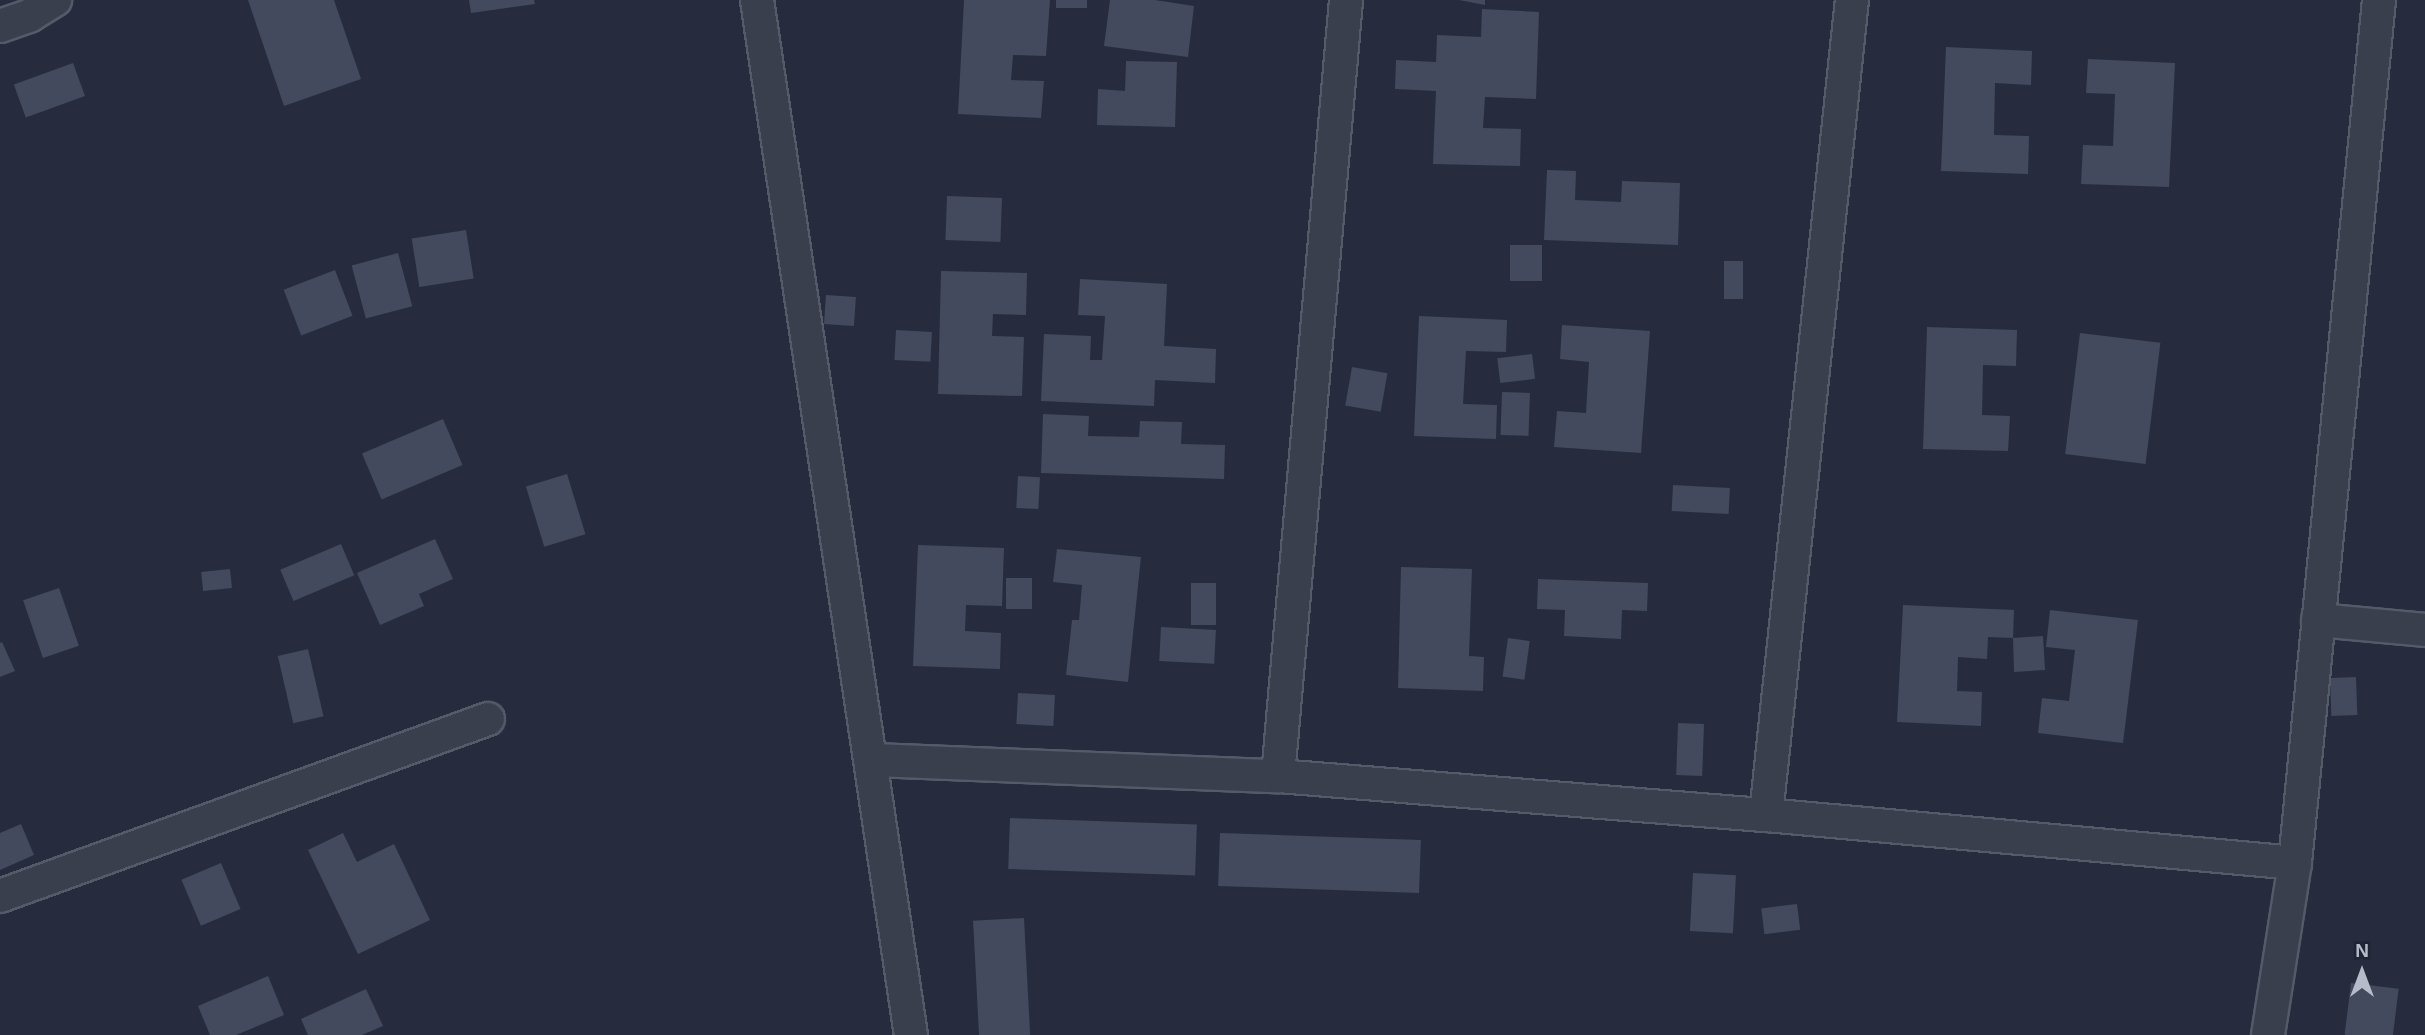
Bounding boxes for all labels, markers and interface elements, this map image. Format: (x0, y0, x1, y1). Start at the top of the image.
north arrow (2327, 937, 2397, 1007)
text: N (2355, 940, 2369, 961)

